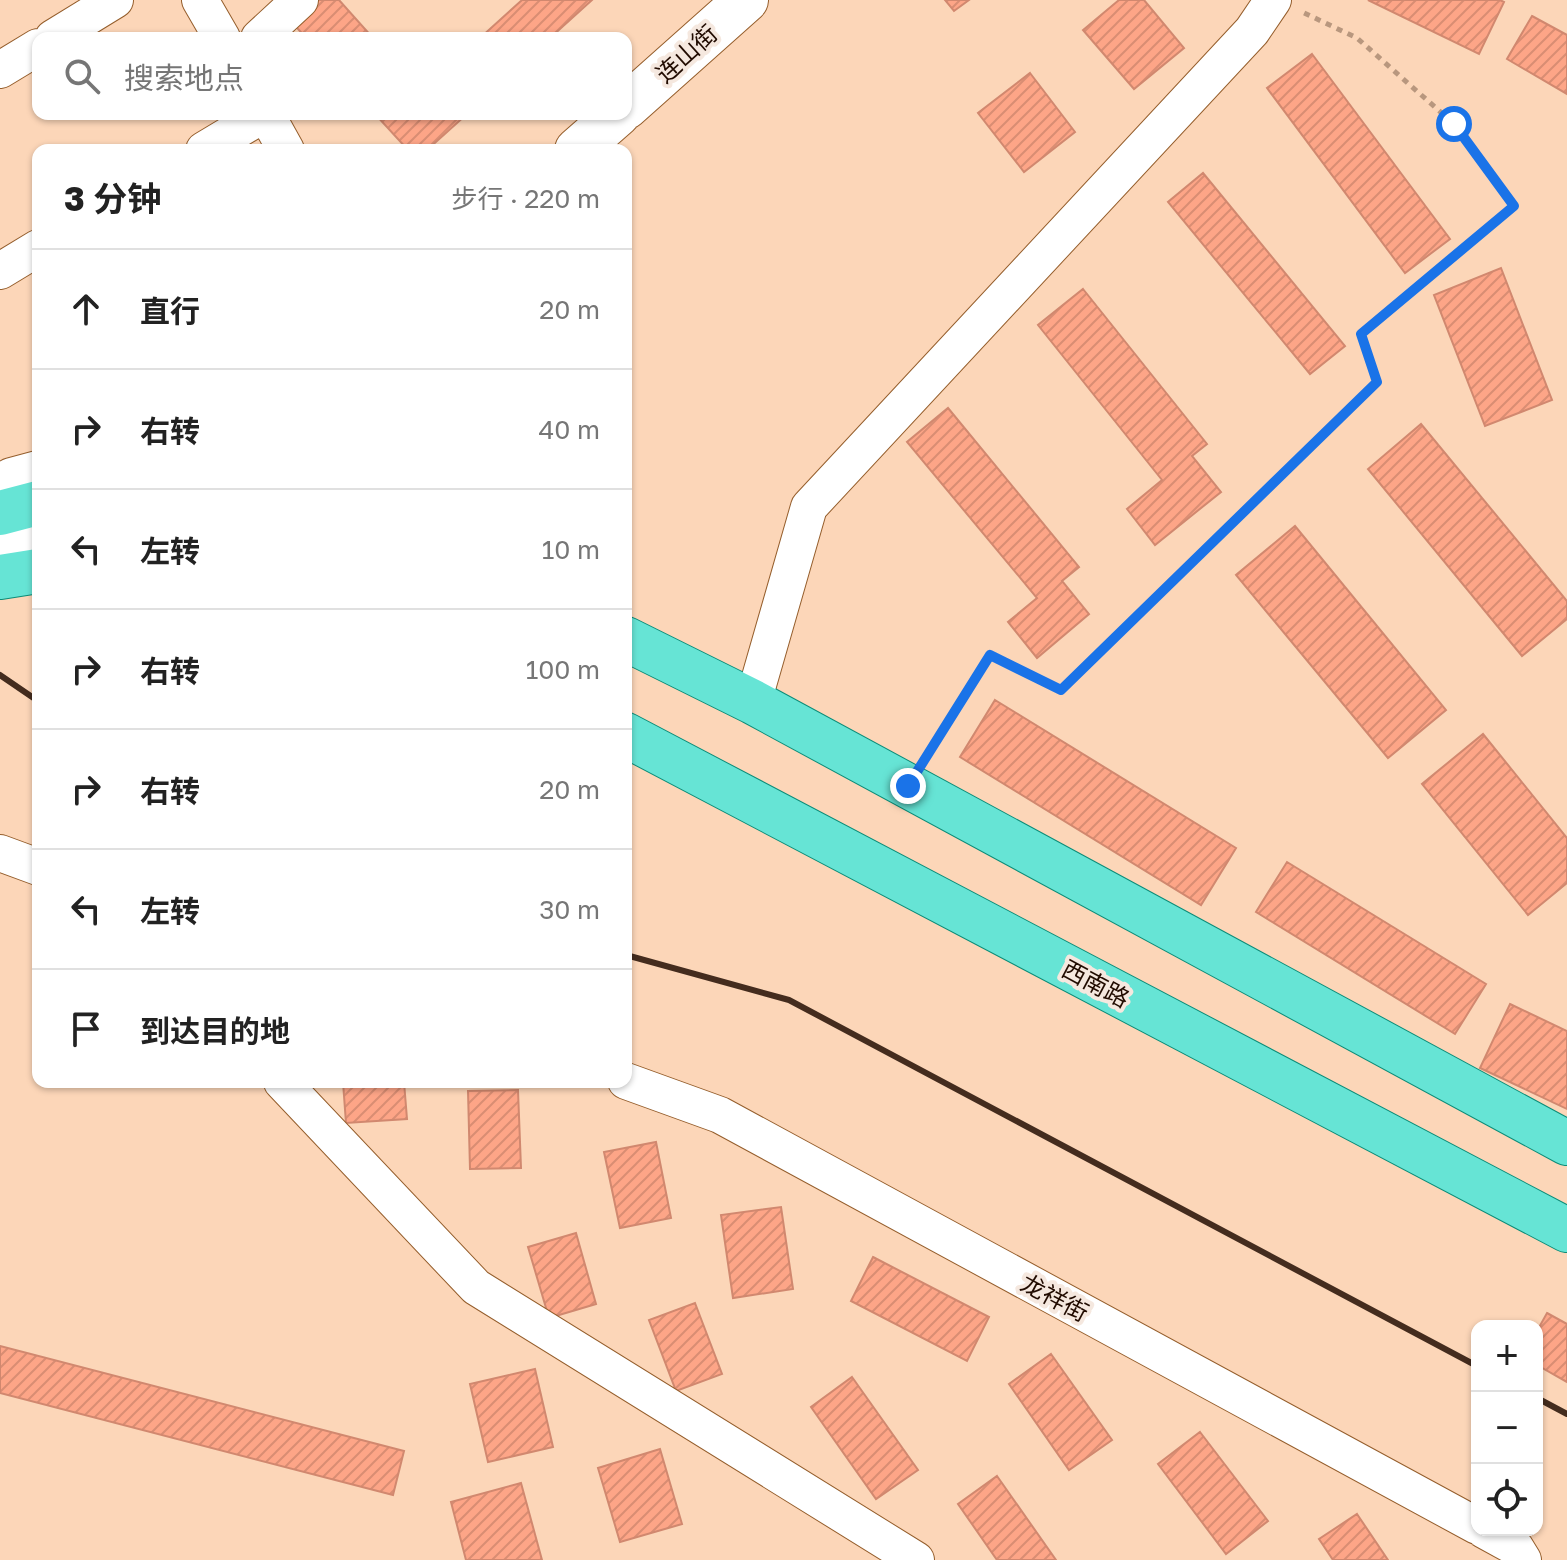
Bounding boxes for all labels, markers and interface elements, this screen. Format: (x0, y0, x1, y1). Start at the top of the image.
street label: 连山街 (650, 18, 722, 88)
search box (32, 32, 632, 120)
icon: search (60, 54, 104, 98)
text: 搜索地点 (124, 60, 244, 96)
route start (1436, 106, 1472, 142)
text: 3 分钟 (64, 178, 161, 218)
text: 步行 · 220 m (451, 183, 600, 214)
icon: ahead (64, 287, 108, 331)
text: 直行 (140, 293, 200, 329)
text: 20 m (539, 294, 600, 325)
icon: right (64, 407, 108, 451)
text: 右转 (140, 413, 200, 449)
text: 40 m (539, 414, 600, 445)
icon: left (64, 527, 108, 571)
text: 左转 (140, 533, 200, 569)
text: 10 m (542, 534, 600, 565)
icon: right (64, 647, 108, 691)
text: 右转 (140, 653, 200, 689)
text: 100 m (526, 654, 600, 685)
icon: right (64, 767, 108, 811)
route end (890, 768, 926, 804)
text: 右转 (140, 773, 200, 809)
text: 20 m (539, 774, 600, 805)
icon: left (64, 887, 108, 931)
text: 左转 (140, 893, 200, 929)
text: 30 m (539, 894, 600, 925)
street label: 西南路 (1057, 953, 1135, 1013)
icon: arrive (64, 1007, 108, 1051)
text: 到达目的地 (140, 1013, 290, 1049)
street label: 龙祥街 (1016, 1267, 1094, 1327)
map controls (1471, 1320, 1543, 1536)
button: + (1471, 1320, 1543, 1392)
button: − (1471, 1392, 1543, 1464)
button: locate (1471, 1464, 1543, 1536)

